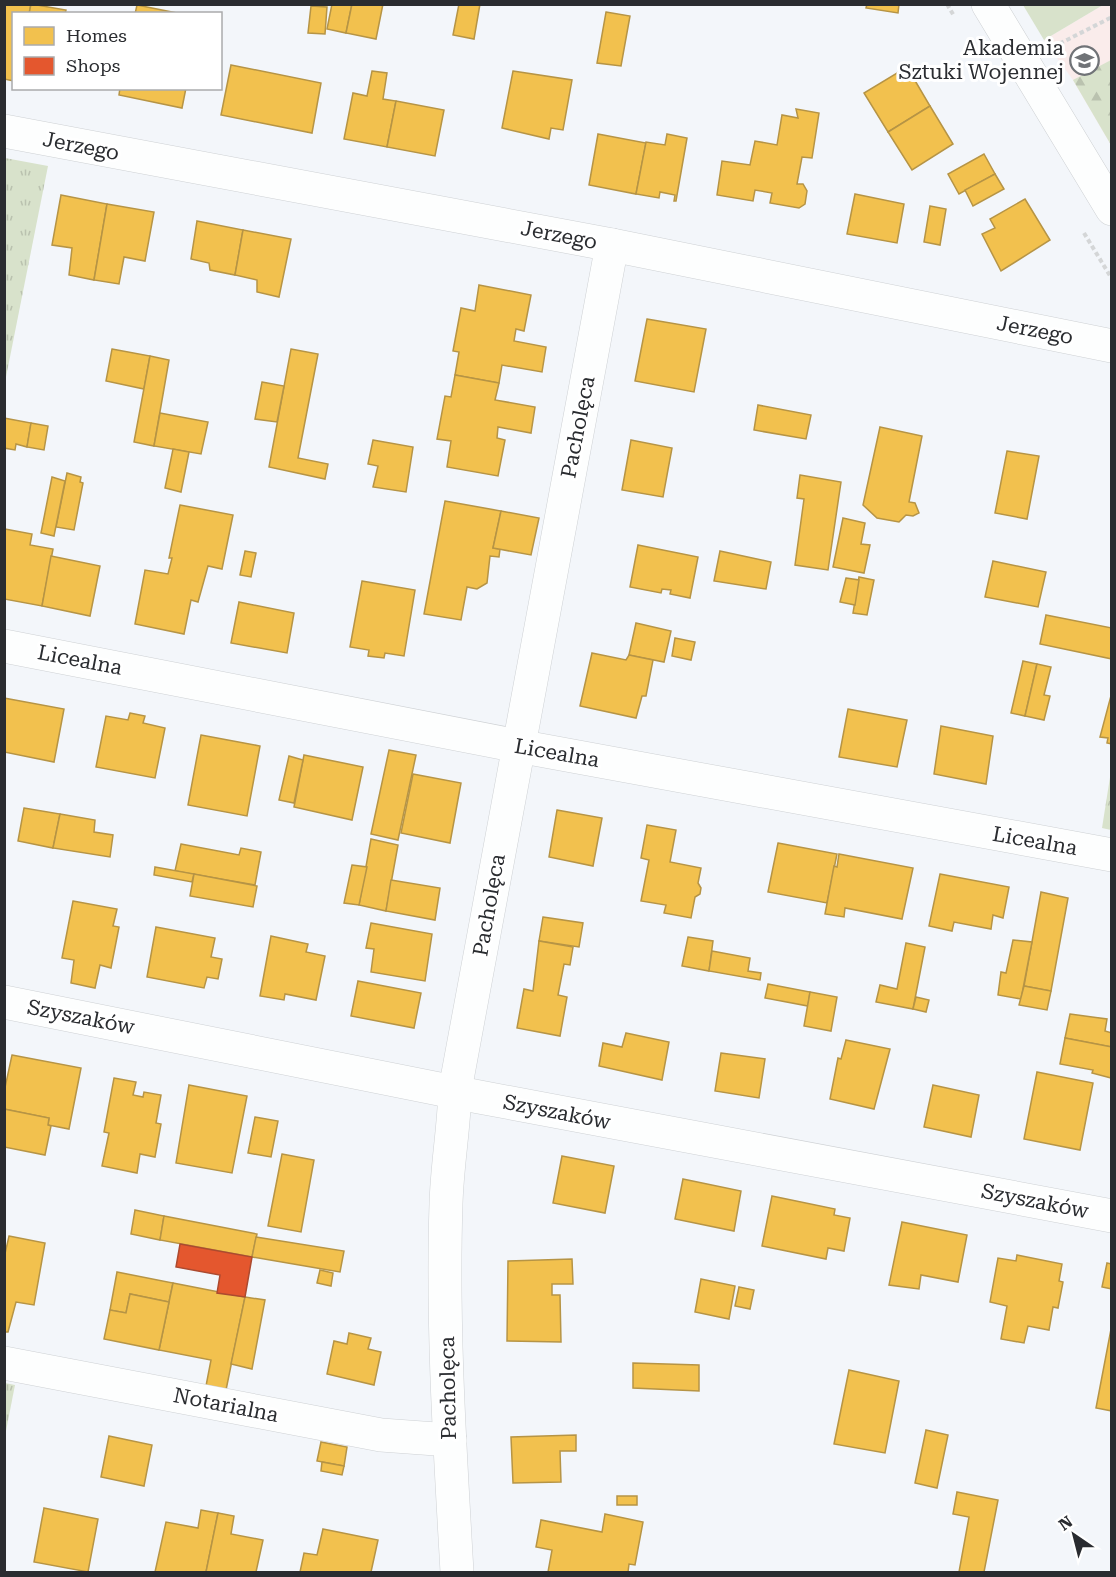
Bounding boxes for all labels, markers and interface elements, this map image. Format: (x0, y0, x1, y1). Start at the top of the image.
legend (12, 12, 222, 90)
text: Homes (66, 25, 127, 46)
place label: Akademia Sztuki Wojennej (899, 36, 1065, 84)
school or university icon: Akademia Sztuki Wojennej (1069, 44, 1101, 76)
text: Shops (66, 55, 120, 76)
street label: Jerzego (41, 127, 121, 165)
street label: Jerzego (519, 216, 599, 254)
street label: Jerzego (995, 311, 1075, 349)
street label: Pacholęca (556, 373, 600, 480)
street label: Licealna (36, 640, 125, 680)
street label: Licealna (513, 734, 602, 772)
street label: Licealna (991, 822, 1080, 860)
street label: Pacholęca (468, 851, 510, 958)
street label: Szyszaków (25, 995, 137, 1039)
street label: Szyszaków (501, 1090, 613, 1134)
street label: Szyszaków (979, 1179, 1091, 1223)
street label: Pacholęca (435, 1335, 461, 1440)
street label: Notarialna (171, 1383, 281, 1427)
north arrow (1044, 1505, 1104, 1565)
text: N (1055, 1512, 1076, 1534)

